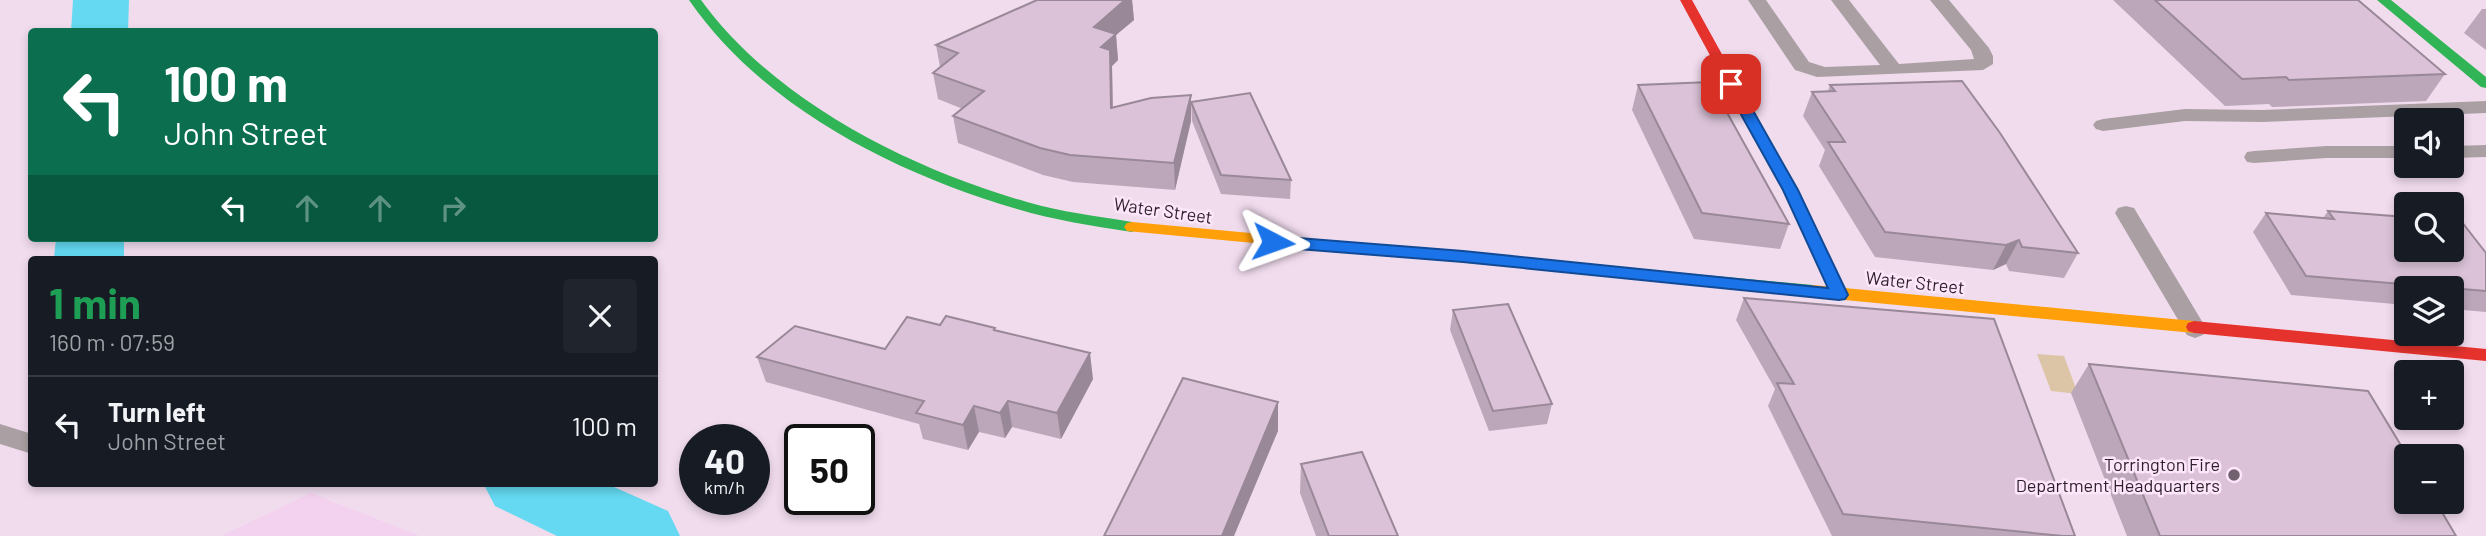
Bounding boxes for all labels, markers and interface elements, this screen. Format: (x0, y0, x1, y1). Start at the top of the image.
text: 100 m (164, 53, 288, 112)
pin (1701, 54, 1761, 114)
icon: left (49, 56, 140, 147)
icon: arrive (1712, 65, 1750, 103)
map controls (2394, 108, 2464, 514)
button: sound (2394, 108, 2464, 178)
text: John Street (164, 113, 328, 151)
icon: left (215, 189, 253, 227)
icon: ahead (288, 189, 326, 227)
icon: ahead (361, 189, 399, 227)
icon: right (434, 189, 472, 227)
street label: Water Street (1112, 192, 1214, 228)
button: search (2394, 192, 2464, 262)
position arrow (1236, 205, 1310, 279)
street label: Water Street (1865, 266, 1966, 298)
button: layers (2394, 276, 2464, 346)
text: 1 min (49, 277, 141, 327)
button: close (563, 279, 637, 353)
text: 160 m · 07:59 (49, 328, 175, 356)
button: + (2394, 360, 2464, 430)
text: Turn left (108, 396, 206, 427)
icon: left (49, 406, 87, 444)
text: 100 m (572, 410, 637, 441)
speed limit sign: 50 (784, 424, 875, 515)
text: John Street (108, 427, 226, 455)
text: 40 (704, 439, 745, 481)
button: − (2394, 444, 2464, 514)
place label: Torrington Fire Department Headquarters (2016, 453, 2220, 496)
marker: Torrington Fire Department Headquarters (2226, 467, 2242, 483)
text: km/h (704, 476, 745, 498)

